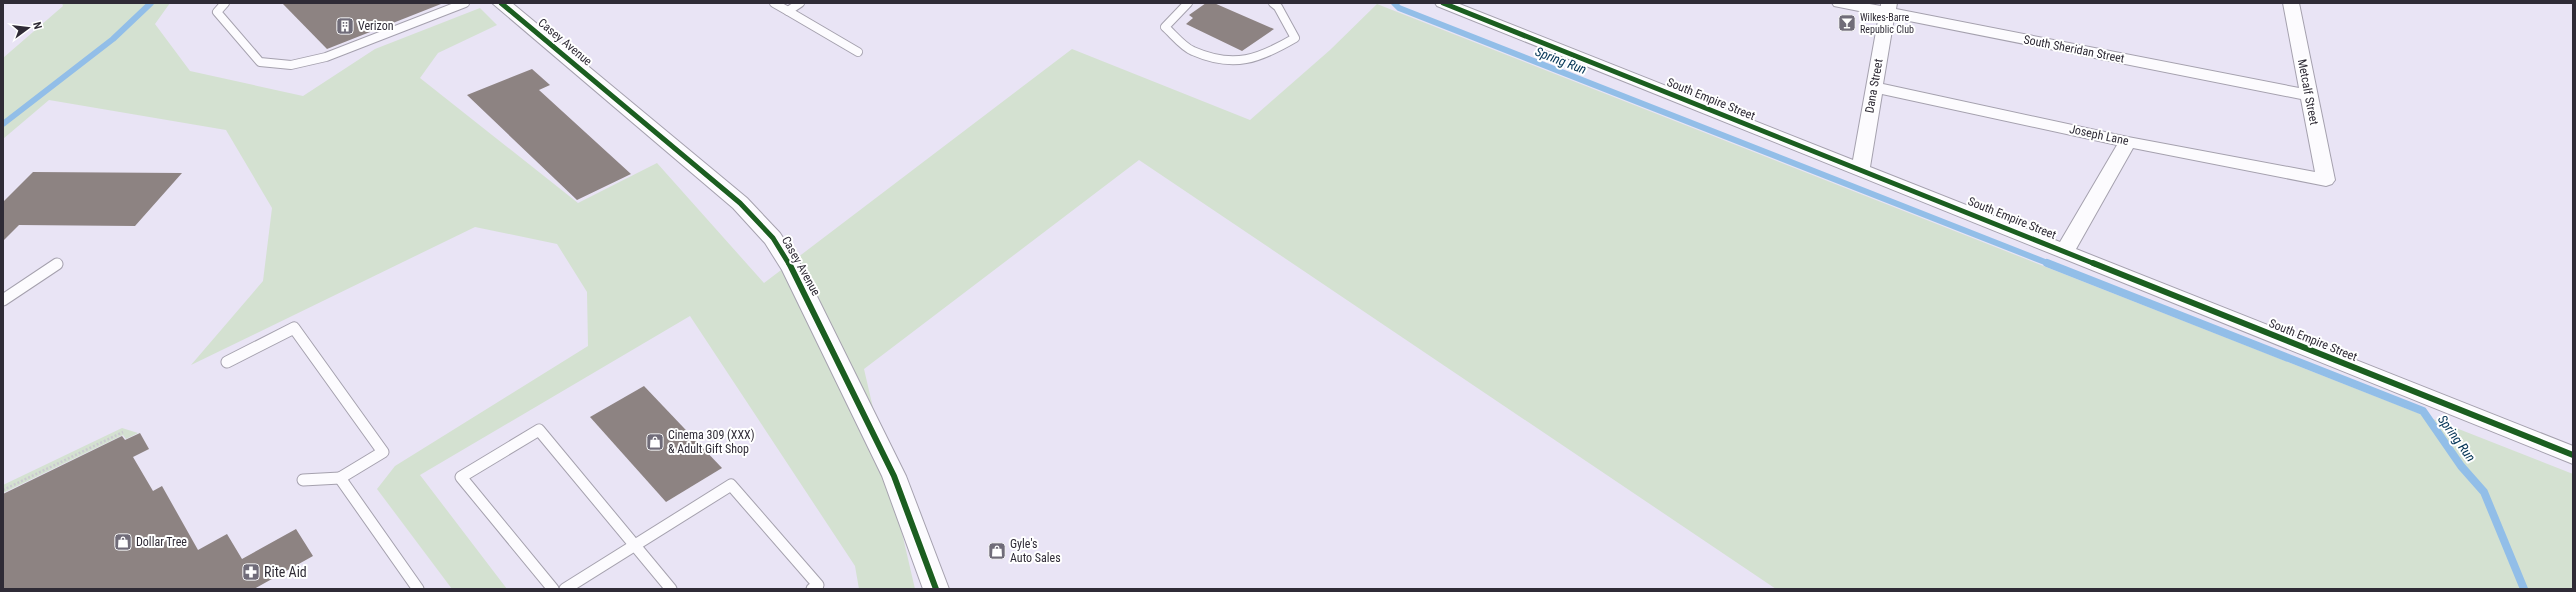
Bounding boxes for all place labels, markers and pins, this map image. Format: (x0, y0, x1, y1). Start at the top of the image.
place label: Wilkes-Barre Republic Club (1860, 12, 1914, 35)
bar icon: Wilkes-Barre Republic Club (1837, 13, 1857, 33)
building icon: Verizon (335, 16, 355, 36)
place label: Verizon (358, 19, 394, 33)
place label: Cinema 309 (XXX) & Adult Gift Shop (668, 428, 755, 456)
shop icon: Cinema 309 (XXX) & Adult Gift Shop (645, 432, 665, 452)
shop icon: Dollar Tree (113, 532, 133, 552)
place label: Dollar Tree (136, 535, 187, 549)
place label: Gyle's Auto Sales (1010, 537, 1061, 565)
shop icon: Gyle's Auto Sales (987, 541, 1007, 561)
pharmacy icon: Rite Aid (241, 562, 261, 582)
place label: Rite Aid (264, 564, 307, 580)

